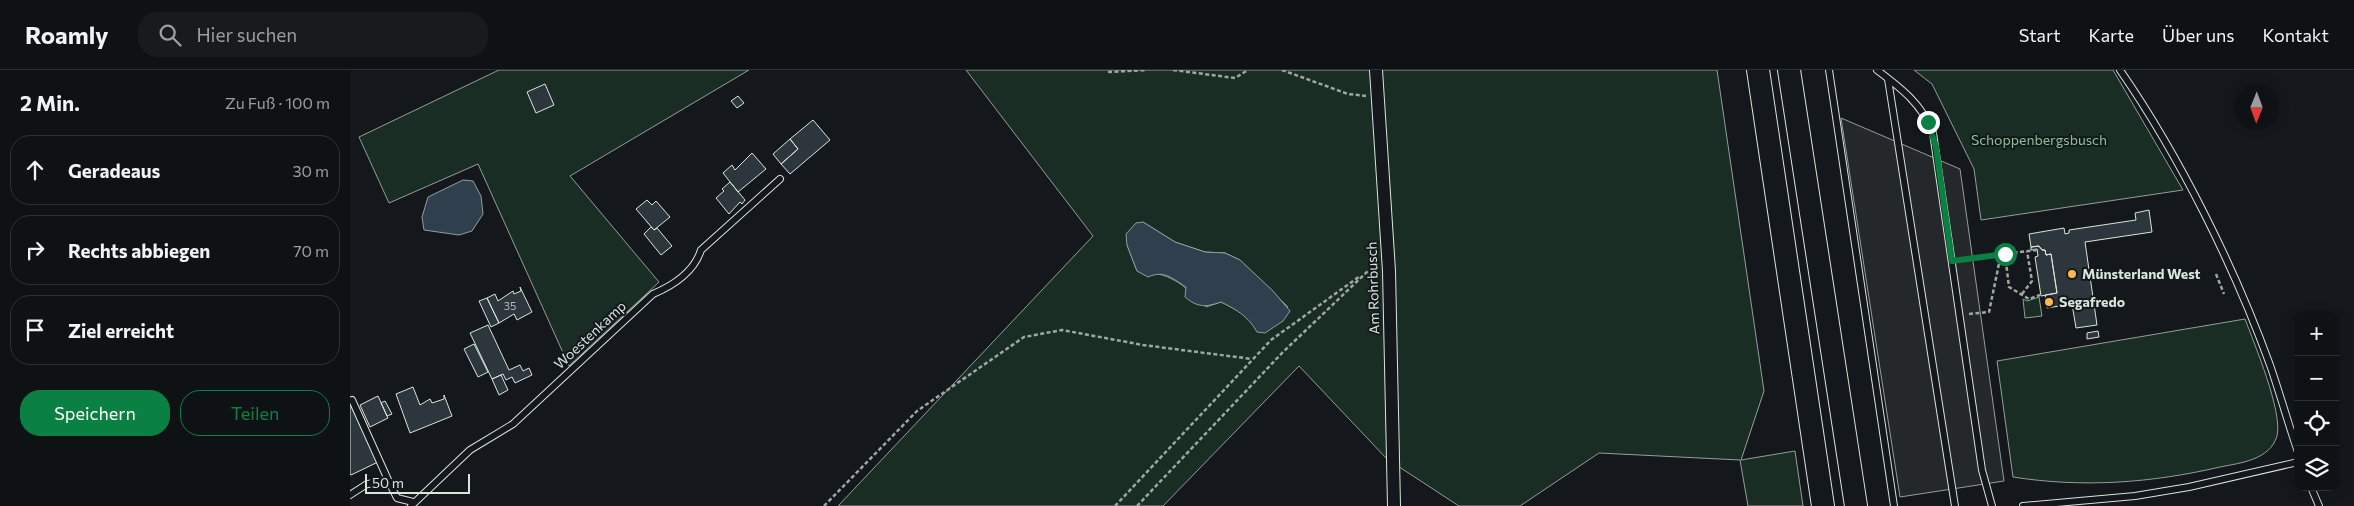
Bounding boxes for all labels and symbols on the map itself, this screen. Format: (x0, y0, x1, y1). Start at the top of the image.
north arrow (2234, 85, 2279, 130)
route end (1917, 111, 1940, 134)
park label: Schoppenbergsbusch (1971, 131, 2107, 148)
street label: Am Rohrbusch (1362, 241, 1383, 335)
route start (1994, 243, 2017, 266)
place label: Münsterland West (2082, 265, 2201, 282)
marker: Münsterland West (2066, 268, 2078, 280)
place label: Segafredo (2059, 293, 2125, 310)
marker: Segafredo (2043, 296, 2055, 308)
street label: Woestenkamp (550, 297, 629, 372)
house number: 35 (504, 299, 516, 312)
scale bar (365, 471, 470, 494)

